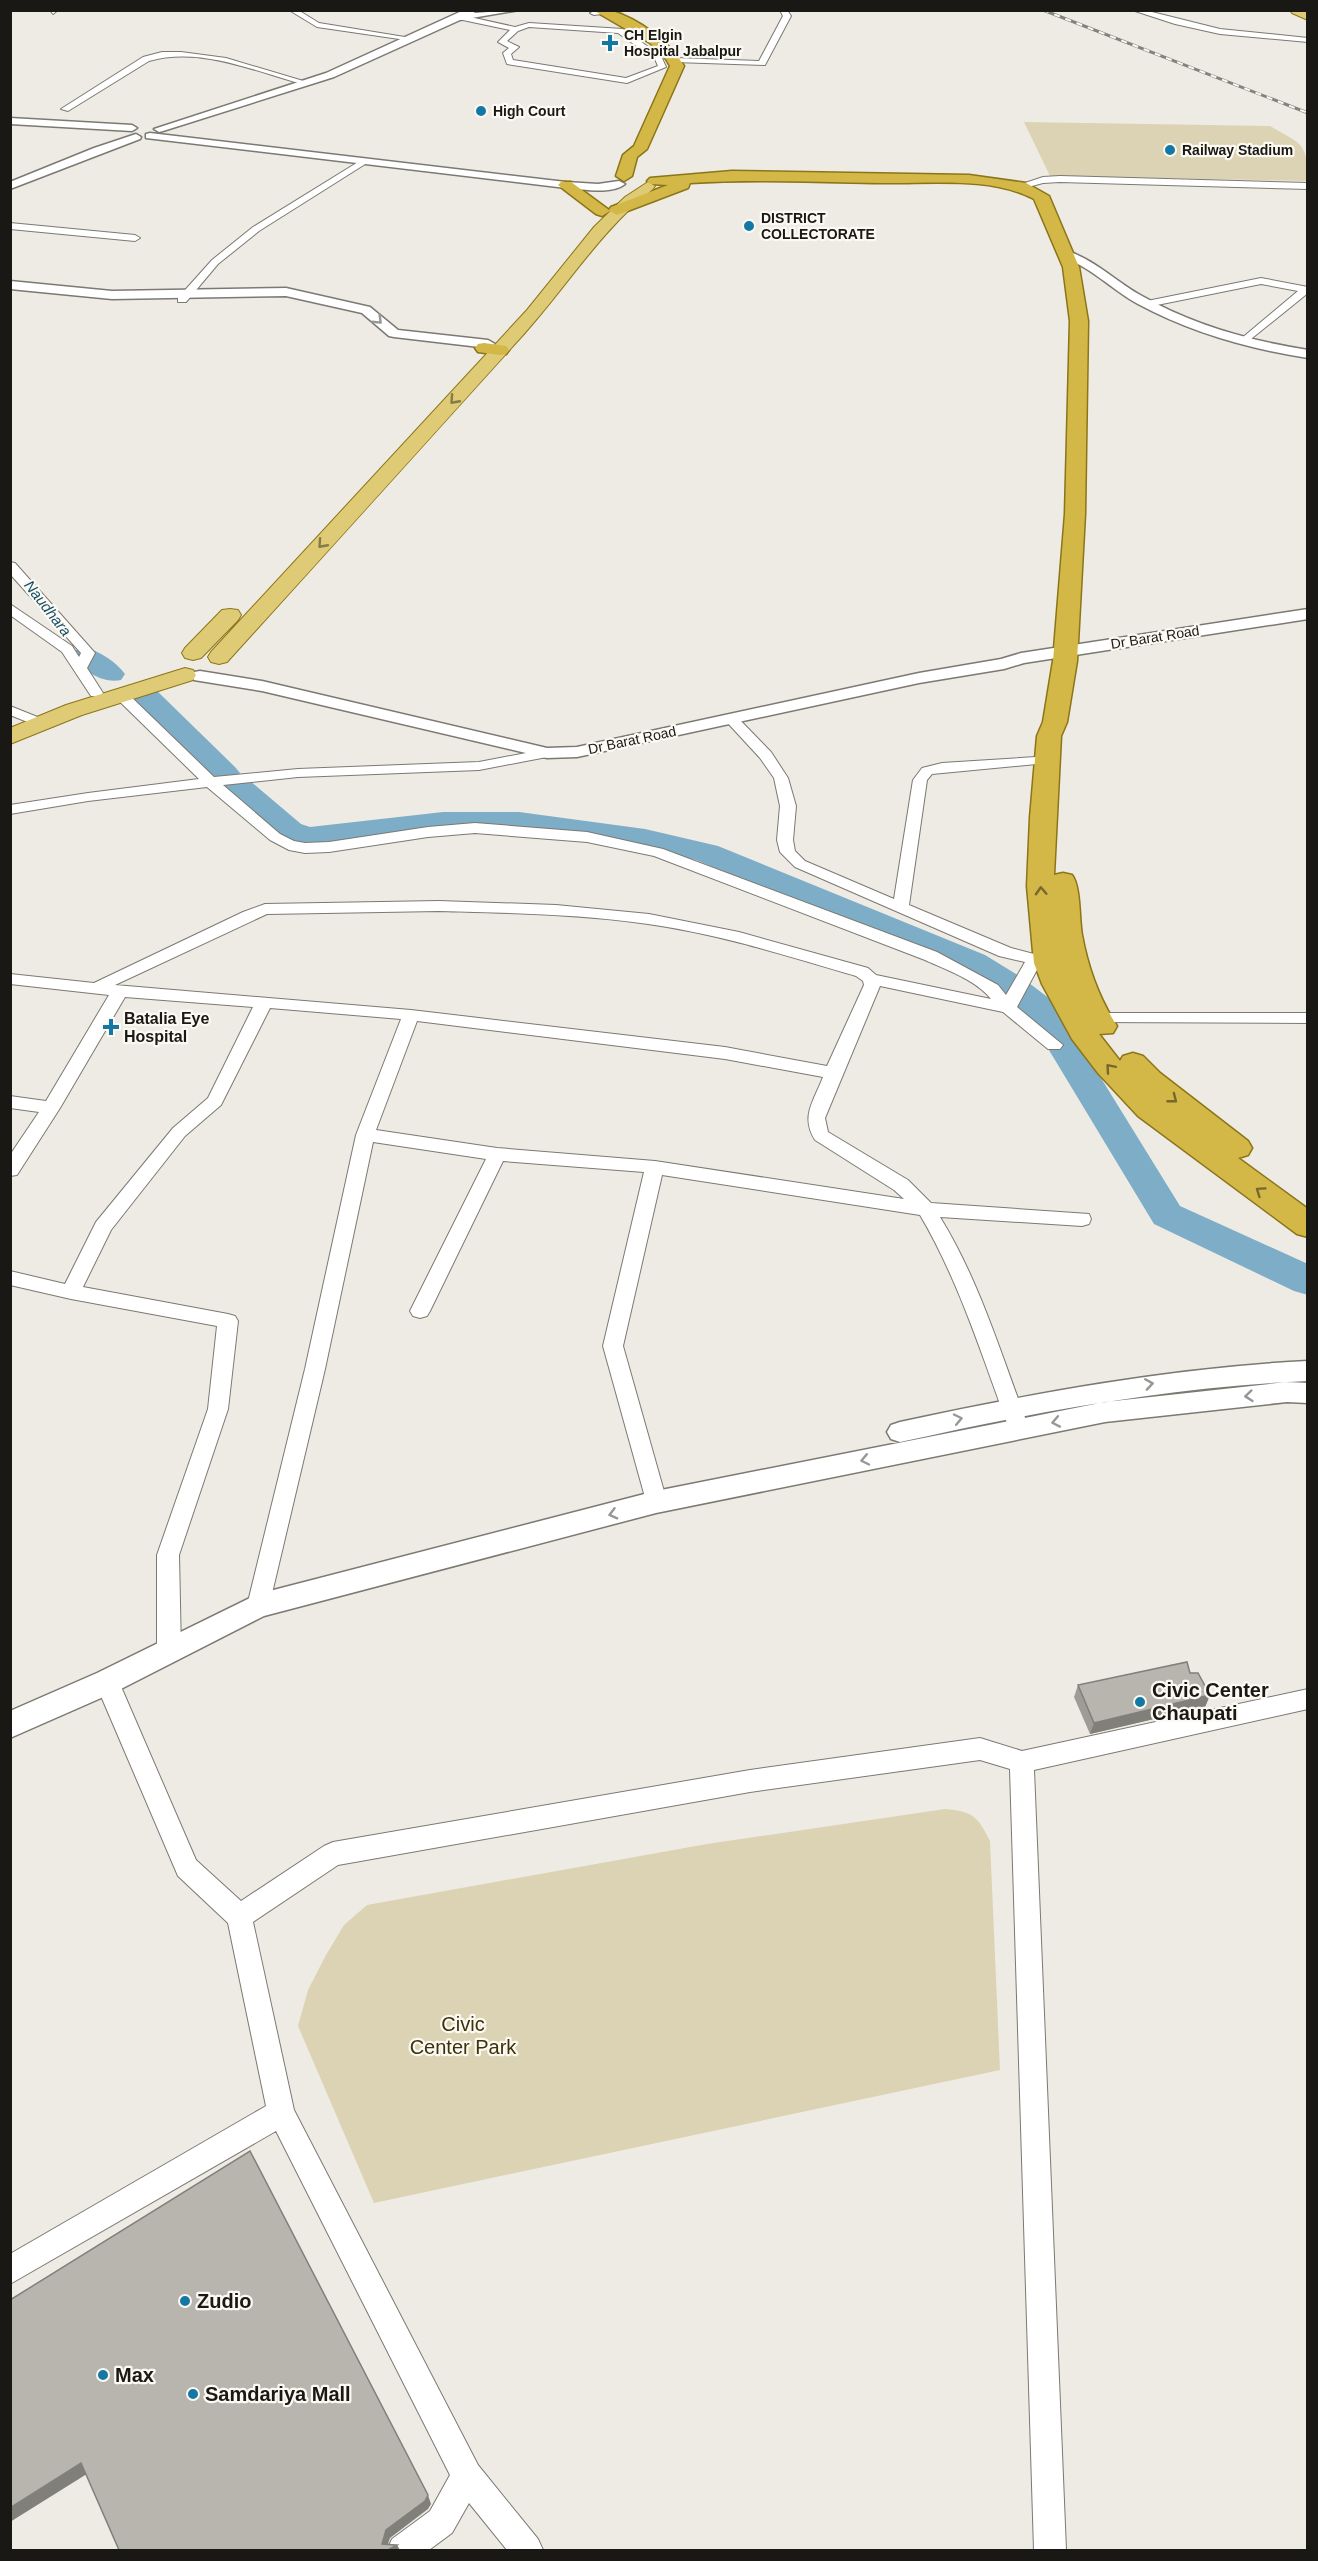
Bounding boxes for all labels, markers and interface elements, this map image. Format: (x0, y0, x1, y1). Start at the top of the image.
place label: CH Elgin Hospital Jabalpur (624, 27, 742, 59)
marker: CH Elgin Hospital Jabalpur (601, 34, 619, 52)
place label: High Court (493, 103, 566, 119)
marker: High Court (474, 104, 488, 118)
place label: Railway Stadium (1182, 142, 1293, 158)
marker: Railway Stadium (1163, 143, 1177, 157)
place label: DISTRICT COLLECTORATE (761, 210, 875, 242)
marker: DISTRICT COLLECTORATE (742, 219, 756, 233)
one-way arrow (370, 312, 381, 323)
one-way arrow (450, 393, 461, 404)
one-way arrow (319, 537, 330, 548)
water label: Naudhara (21, 577, 75, 639)
street label: Dr Barat Road (1110, 622, 1200, 652)
street label: Dr Barat Road (587, 723, 677, 757)
one-way arrow (1035, 887, 1048, 896)
place label: Batalia Eye Hospital (124, 1010, 209, 1045)
marker: Batalia Eye Hospital (102, 1018, 120, 1036)
one-way arrow (1106, 1064, 1117, 1075)
one-way arrow (1166, 1092, 1177, 1103)
one-way arrow (1256, 1187, 1267, 1198)
one-way arrow (1145, 1379, 1154, 1391)
one-way arrow (1245, 1389, 1254, 1402)
one-way arrow (952, 1413, 962, 1426)
one-way arrow (1051, 1415, 1061, 1428)
one-way arrow (860, 1453, 870, 1466)
one-way arrow (608, 1506, 618, 1519)
place label: Civic Center Chaupati (1152, 1679, 1269, 1724)
marker: Civic Center Chaupati (1133, 1695, 1147, 1709)
park label: Civic Center Park (410, 2013, 517, 2058)
place label: Zudio (197, 2290, 251, 2312)
marker: Zudio (178, 2294, 192, 2308)
place label: Max (115, 2364, 154, 2386)
marker: Max (96, 2368, 110, 2382)
place label: Samdariya Mall (205, 2383, 351, 2405)
marker: Samdariya Mall (186, 2387, 200, 2401)

